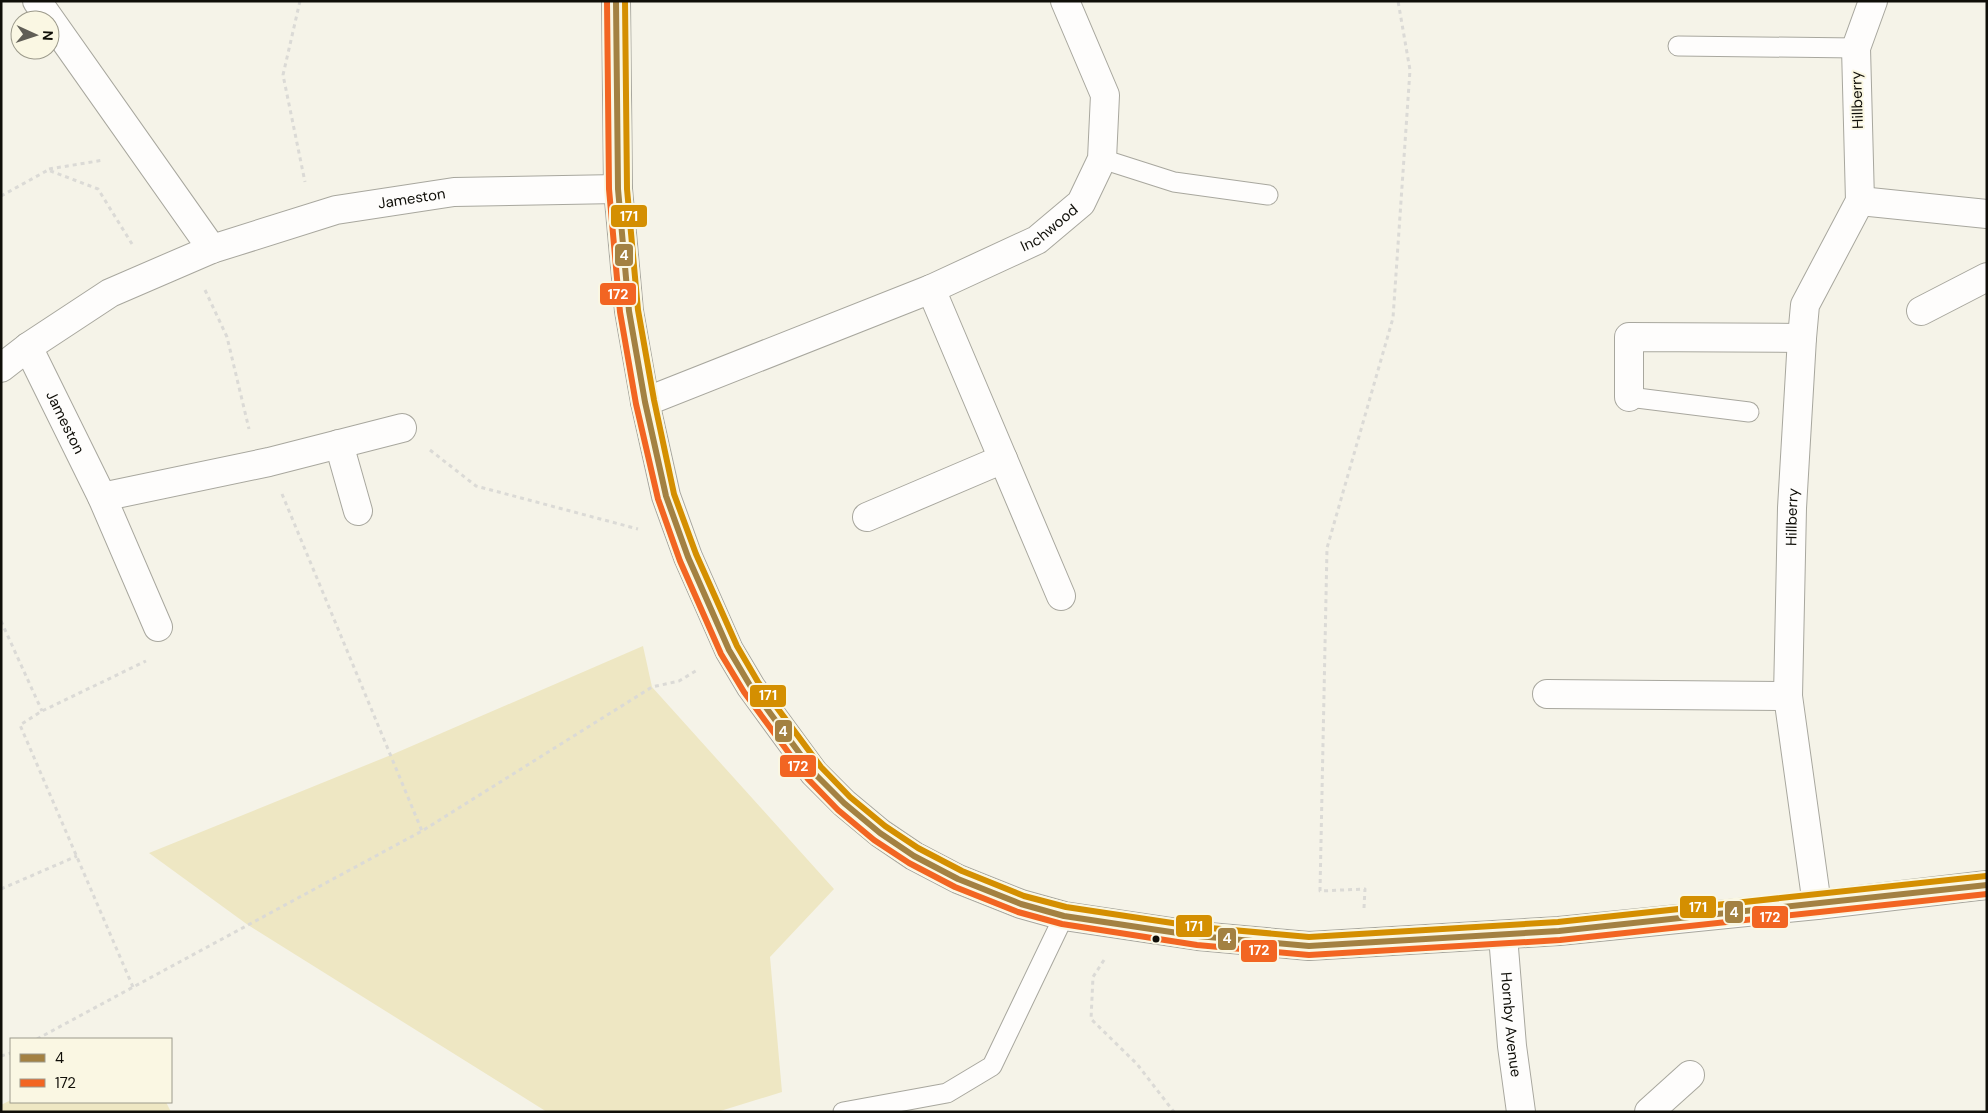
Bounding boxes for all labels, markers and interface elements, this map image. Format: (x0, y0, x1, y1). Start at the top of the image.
north arrow (10, 10, 60, 60)
text: N (39, 30, 57, 41)
street label: Hillberry (1846, 70, 1868, 129)
street label: Jameston (377, 183, 447, 213)
street label: Inchwood (1017, 200, 1082, 256)
line badge: 171 (610, 204, 648, 228)
text: 171 (620, 207, 638, 225)
line badge: 4 (614, 243, 634, 267)
text: 4 (619, 246, 629, 264)
line badge: 172 (599, 282, 637, 306)
text: 172 (608, 285, 628, 303)
street label: Jameston (41, 387, 89, 457)
street label: Hillberry (1781, 487, 1803, 546)
line badge: 171 (749, 684, 787, 708)
text: 171 (759, 686, 777, 704)
line badge: 4 (774, 719, 793, 743)
text: 4 (778, 722, 788, 740)
line badge: 172 (779, 754, 817, 778)
text: 172 (788, 757, 808, 775)
line badge: 171 (1679, 895, 1717, 919)
text: 171 (1689, 898, 1707, 916)
line badge: 4 (1724, 900, 1744, 924)
text: 4 (1729, 903, 1739, 921)
line badge: 172 (1751, 905, 1789, 929)
text: 172 (1760, 908, 1780, 926)
line badge: 171 (1175, 914, 1213, 938)
text: 171 (1185, 917, 1203, 935)
line badge: 4 (1217, 927, 1237, 951)
text: 4 (1222, 929, 1232, 947)
unlabelled marker (1151, 934, 1161, 944)
line badge: 172 (1240, 939, 1278, 963)
text: 172 (1249, 941, 1269, 959)
street label: Hornby Avenue (1496, 971, 1526, 1078)
legend (10, 1038, 172, 1103)
text: 4 (55, 1048, 64, 1068)
text: 172 (55, 1073, 76, 1093)

